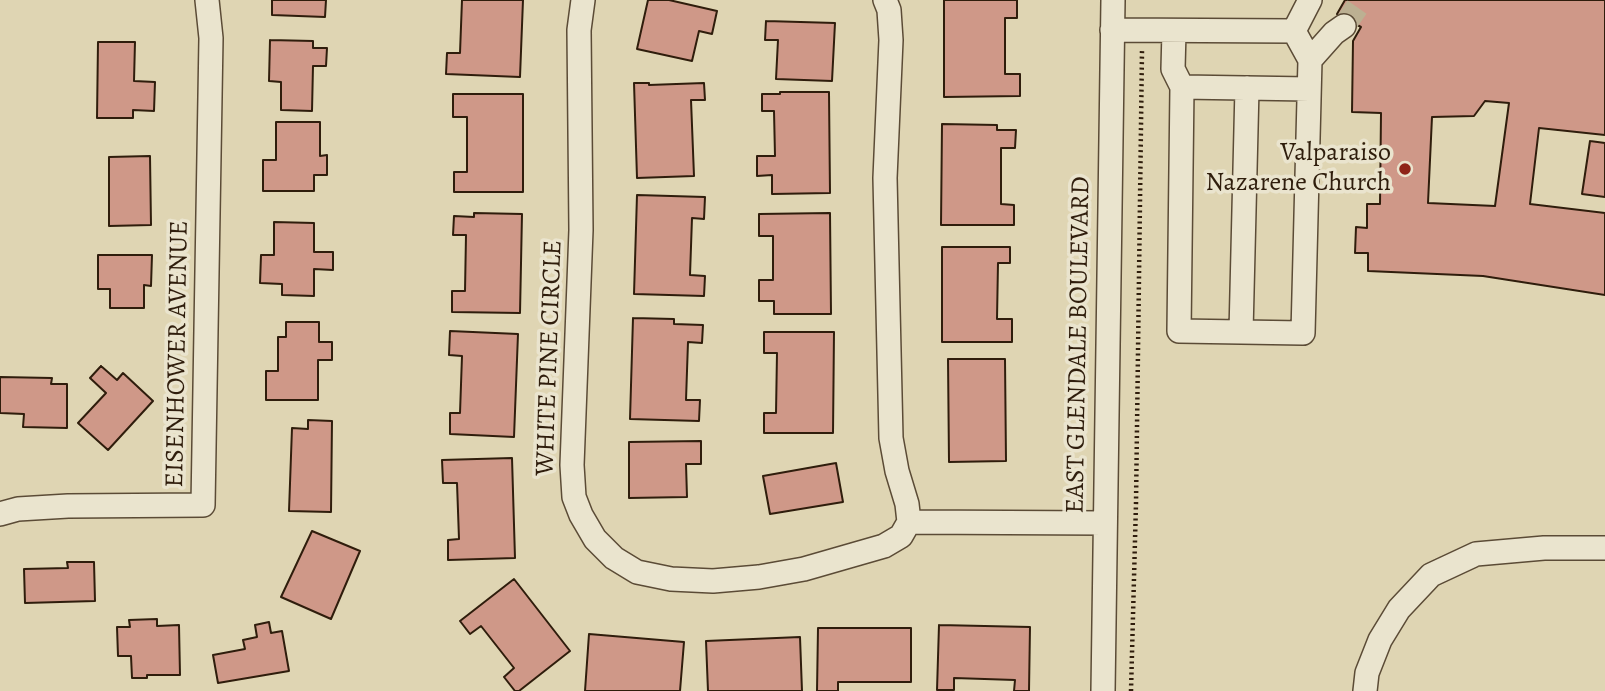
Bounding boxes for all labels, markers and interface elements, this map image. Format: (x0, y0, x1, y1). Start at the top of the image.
place label: Valparaiso Nazarene Church (1205, 138, 1391, 200)
marker: Valparaiso Nazarene Church (1397, 161, 1413, 177)
street label: EAST GLENDALE BOULEVARD (1060, 176, 1098, 514)
street label: EISENHOWER AVENUE (160, 220, 196, 488)
street label: WHITE PINE CIRCLE (530, 240, 570, 476)

